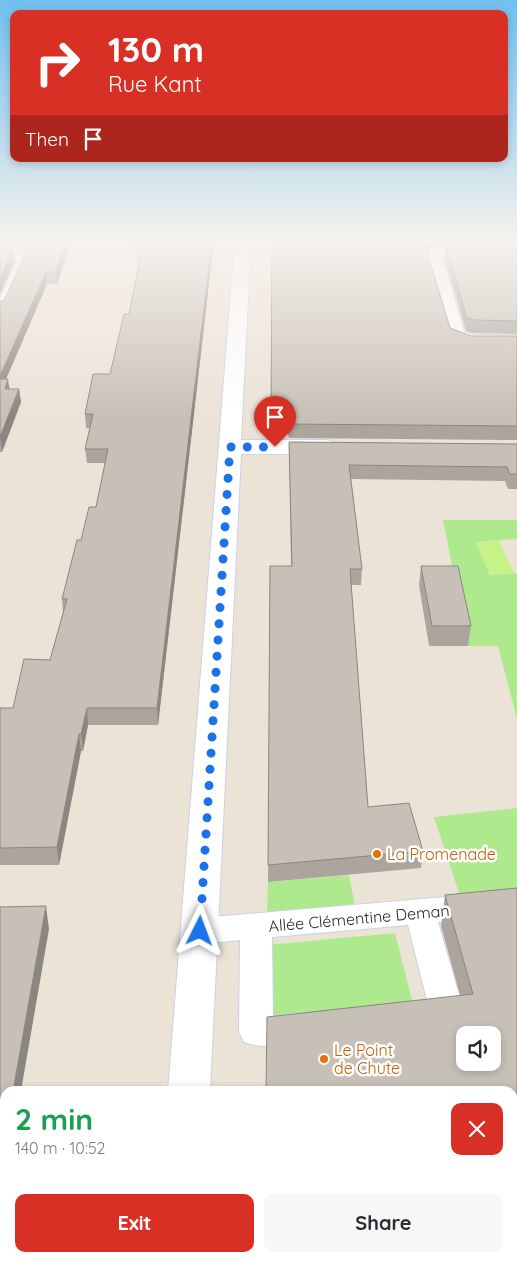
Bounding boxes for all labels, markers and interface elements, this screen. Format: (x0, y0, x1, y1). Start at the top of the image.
text: 130 m (108, 27, 204, 71)
icon: right (25, 30, 90, 95)
text: Rue Kant (108, 70, 202, 98)
icon: arrive (79, 125, 107, 153)
text: Then (25, 127, 69, 151)
pin (254, 396, 296, 447)
icon: arrive (261, 403, 289, 431)
place label: La Promenade (387, 844, 496, 864)
marker: La Promenade (371, 848, 383, 860)
street label: Allée Clémentine Deman (268, 900, 450, 936)
position arrow (173, 904, 225, 956)
map controls (456, 1026, 501, 1071)
button: sound (456, 1026, 501, 1071)
place label: Le Point de Chute (334, 1040, 400, 1078)
marker: Le Point de Chute (318, 1053, 330, 1065)
text: 2 min (15, 1100, 93, 1138)
button: close (451, 1103, 503, 1155)
text: 140 m · 10:52 (15, 1138, 105, 1158)
button: Exit (15, 1194, 254, 1252)
button: Share (264, 1194, 503, 1252)

